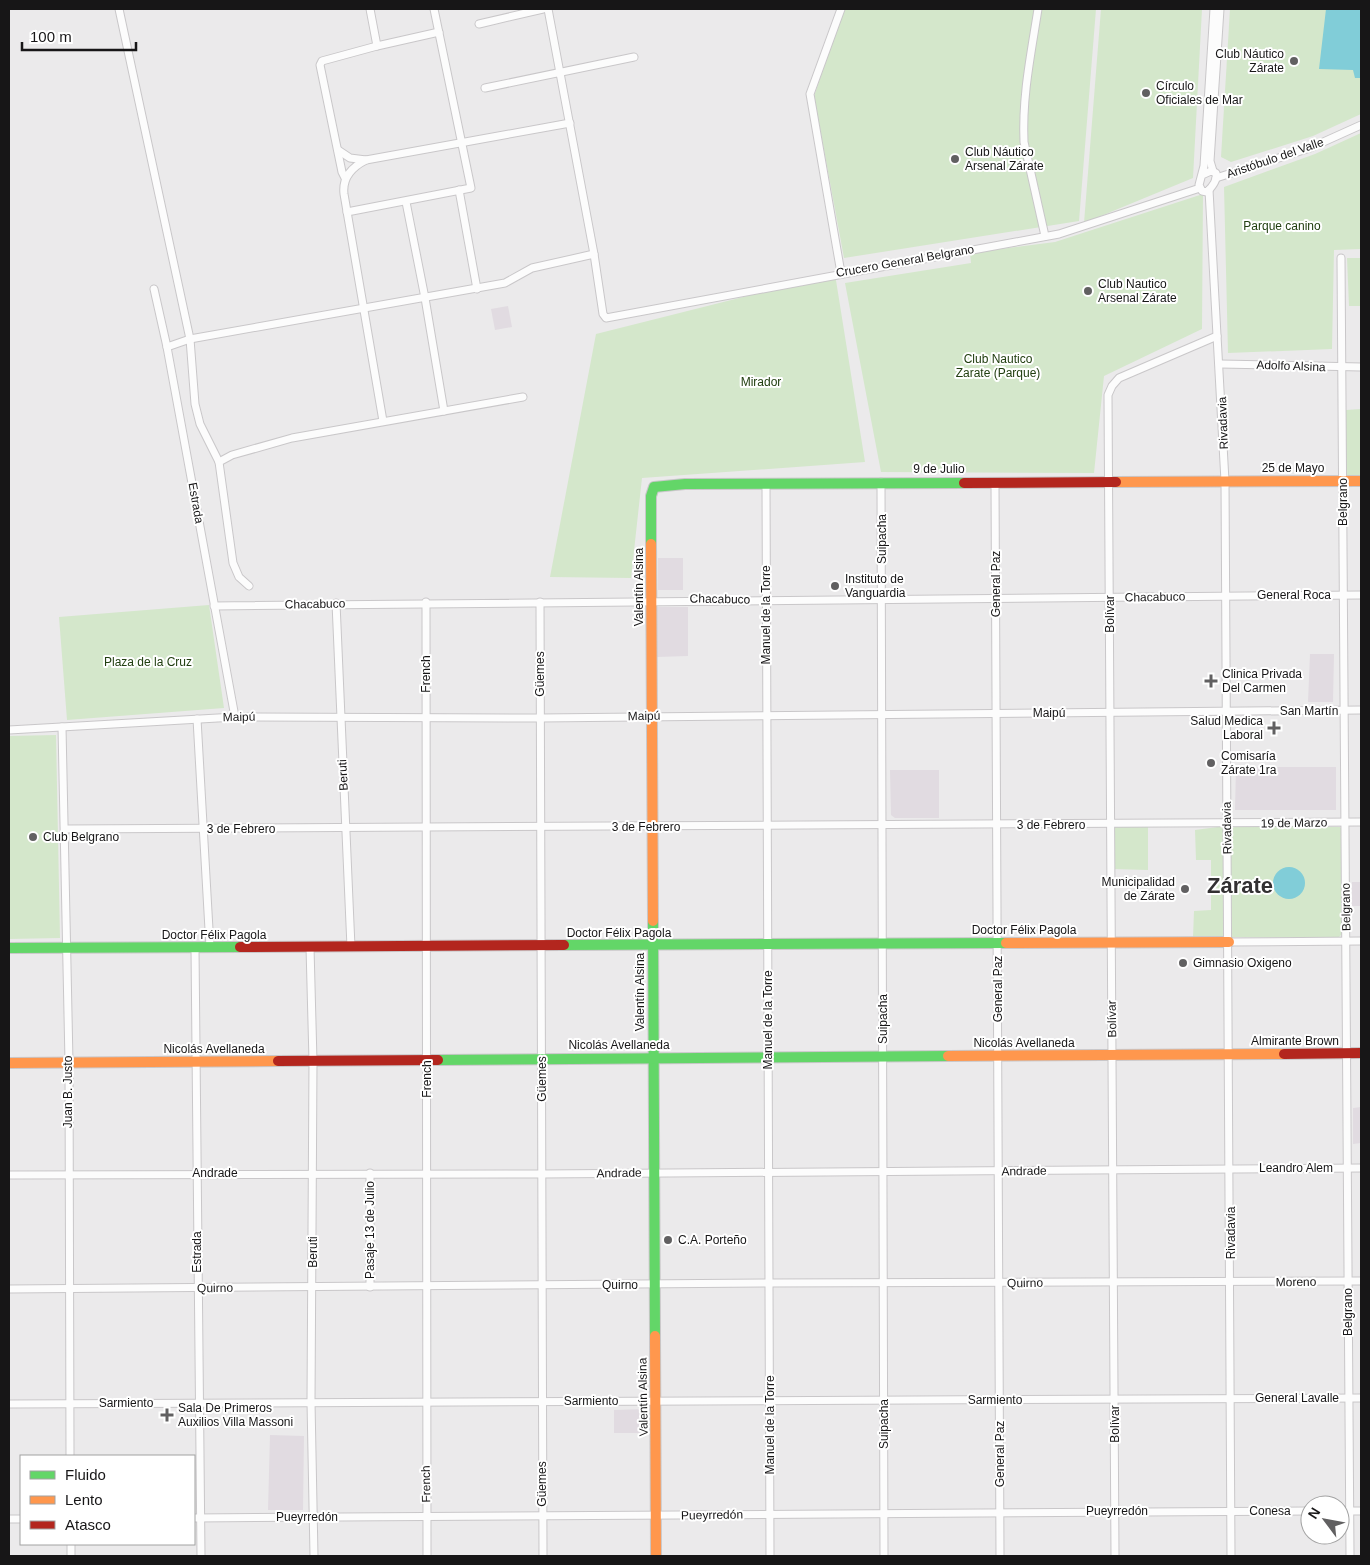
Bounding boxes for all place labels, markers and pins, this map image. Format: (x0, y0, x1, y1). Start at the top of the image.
place label: Club Náutico Zárate (1215, 47, 1284, 75)
marker: Club Náutico Zárate (1288, 55, 1300, 67)
place label: Círculo Oficiales de Mar (1156, 79, 1243, 107)
marker: Círculo Oficiales de Mar (1140, 87, 1152, 99)
place label: Club Náutico Arsenal Zárate (965, 145, 1044, 173)
marker: Club Náutico Arsenal Zárate (949, 153, 961, 165)
place label: Club Nautico Arsenal Zárate (1098, 277, 1177, 305)
marker: Club Nautico Arsenal Zárate (1082, 285, 1094, 297)
place label: Instituto de Vanguardia (845, 572, 906, 600)
marker: Instituto de Vanguardia (829, 580, 841, 592)
place label: Clinica Privada Del Carmen (1222, 667, 1302, 695)
marker: Clinica Privada Del Carmen (1204, 674, 1218, 688)
place label: Salud Medica Laboral (1190, 714, 1263, 742)
marker: Salud Medica Laboral (1267, 721, 1281, 735)
place label: Comisaría Zárate 1ra (1221, 749, 1277, 777)
marker: Comisaría Zárate 1ra (1205, 757, 1217, 769)
place label: Club Belgrano (43, 830, 119, 844)
marker: Club Belgrano (27, 831, 39, 843)
place label: Municipalidad de Zárate (1102, 875, 1175, 903)
marker: Municipalidad de Zárate (1179, 883, 1191, 895)
place label: Gimnasio Oxigeno (1193, 956, 1292, 970)
marker: Gimnasio Oxigeno (1177, 957, 1189, 969)
place label: C.A. Porteño (678, 1233, 747, 1247)
marker: C.A. Porteño (662, 1234, 674, 1246)
place label: Sala De Primeros Auxilios Villa Massoni (178, 1401, 293, 1429)
marker: Sala De Primeros Auxilios Villa Massoni (160, 1408, 174, 1422)

